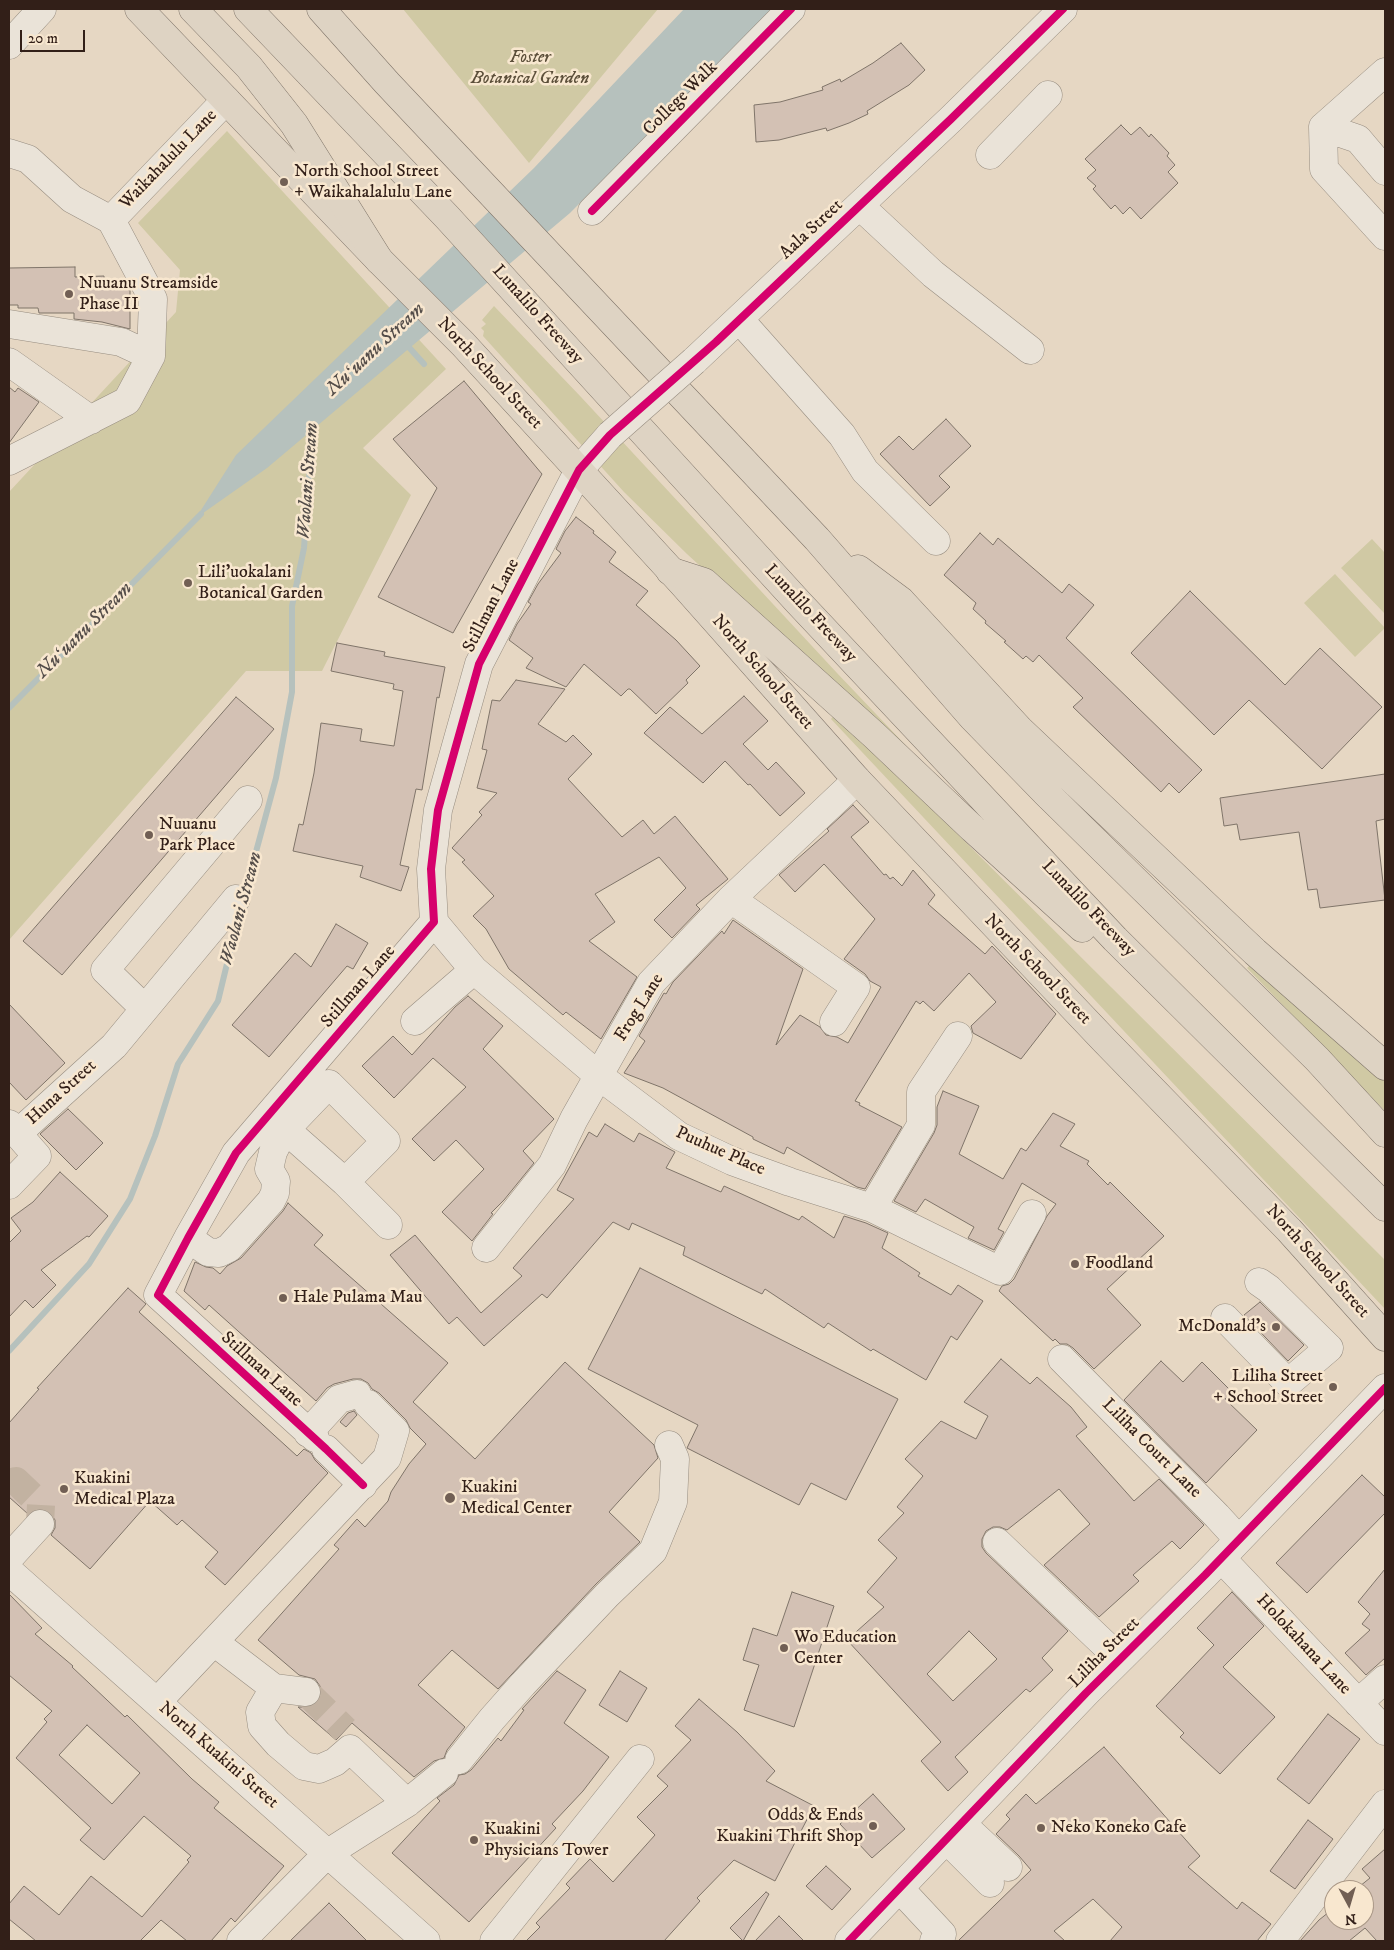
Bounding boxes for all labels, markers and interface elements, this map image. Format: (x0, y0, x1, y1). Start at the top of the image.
scale bar (22, 20, 88, 52)
text: 20 m (28, 29, 58, 48)
park label: Foster Botanical Garden (471, 47, 589, 90)
street label: College Walk (639, 57, 723, 141)
street label: Waikahalulu Lane (116, 105, 222, 215)
place label: North School Street + Waikahalalulu Lane (294, 161, 452, 203)
marker: North School Street + Waikahalalulu Lane (278, 176, 290, 188)
street label: Aala Street (776, 195, 848, 265)
street label: Lunalilo Freeway (487, 261, 587, 369)
place label: Nuuanu Streamside Phase II (79, 273, 218, 316)
marker: Nuuanu Streamside Phase II (63, 288, 75, 300)
water label: Nuʻuanu Stream (322, 299, 430, 401)
street label: North School Street (432, 314, 546, 434)
water label: Waolani Stream (294, 422, 324, 540)
street label: Stillman Lane (459, 555, 525, 657)
street label: Lunalilo Freeway (759, 561, 861, 667)
place label: Lili'uokalani Botanical Garden (198, 562, 323, 604)
marker: Lili'uokalani Botanical Garden (182, 577, 194, 589)
water label: Nuʻuanu Stream (32, 578, 138, 684)
street label: North School Street (706, 611, 818, 735)
place label: Nuuanu Park Place (159, 814, 235, 856)
marker: Nuuanu Park Place (143, 829, 155, 841)
water label: Waolani Stream (216, 850, 268, 968)
street label: Lunalilo Freeway (1036, 856, 1140, 962)
street label: North School Street (979, 910, 1095, 1030)
street label: Stillman Lane (317, 941, 401, 1033)
street label: Frog Lane (611, 970, 669, 1046)
street label: Huna Street (22, 1056, 102, 1130)
street label: Puuhue Place (672, 1123, 768, 1181)
street label: North School Street (1261, 1201, 1373, 1323)
place label: Foodland (1085, 1253, 1153, 1275)
marker: Foodland (1069, 1258, 1081, 1270)
place label: Hale Pulama Mau (293, 1287, 422, 1309)
marker: Hale Pulama Mau (277, 1292, 289, 1304)
place label: McDonald's (1178, 1316, 1266, 1338)
marker: McDonald's (1270, 1321, 1282, 1333)
street label: Stillman Lane (216, 1328, 306, 1412)
place label: Liliha Street + School Street (1213, 1366, 1323, 1408)
marker: Liliha Street + School Street (1327, 1381, 1339, 1393)
street label: Liliha Court Lane (1097, 1395, 1205, 1503)
place label: Kuakini Medical Plaza (74, 1468, 175, 1510)
place label: Kuakini Medical Center (461, 1477, 572, 1520)
marker: Kuakini Medical Plaza (58, 1483, 70, 1495)
marker: Kuakini Medical Center (443, 1491, 457, 1505)
street label: Holokahana Lane (1251, 1590, 1355, 1700)
street label: Liliha Street (1065, 1613, 1145, 1693)
place label: Wo Education Center (794, 1627, 897, 1670)
marker: Wo Education Center (778, 1642, 790, 1654)
street label: North Kuakini Street (154, 1698, 282, 1814)
place label: Odds & Ends Kuakini Thrift Shop (716, 1805, 863, 1848)
place label: Neko Koneko Cafe (1051, 1817, 1186, 1839)
place label: Kuakini Physicians Tower (484, 1819, 608, 1862)
marker: Odds & Ends Kuakini Thrift Shop (867, 1820, 879, 1832)
marker: Neko Koneko Cafe (1035, 1822, 1047, 1834)
marker: Kuakini Physicians Tower (468, 1834, 480, 1846)
north arrow (1324, 1880, 1374, 1930)
text: N (1344, 1909, 1357, 1928)

